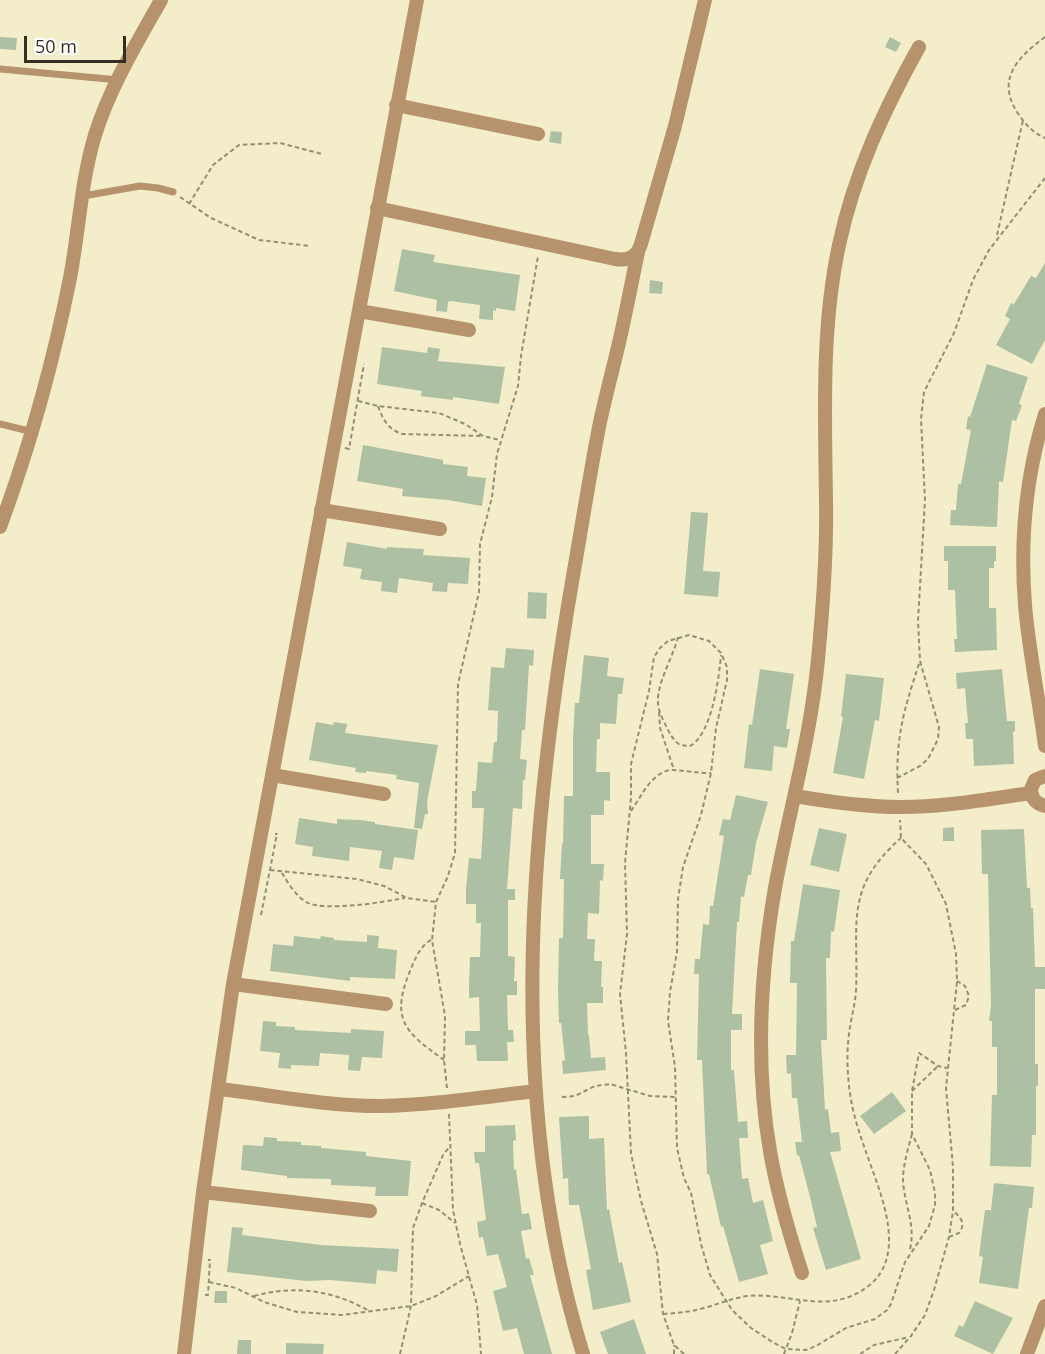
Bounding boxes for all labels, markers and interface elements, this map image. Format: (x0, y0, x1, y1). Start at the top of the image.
scale bar (27, 24, 129, 62)
text: 50 m (35, 34, 77, 58)

